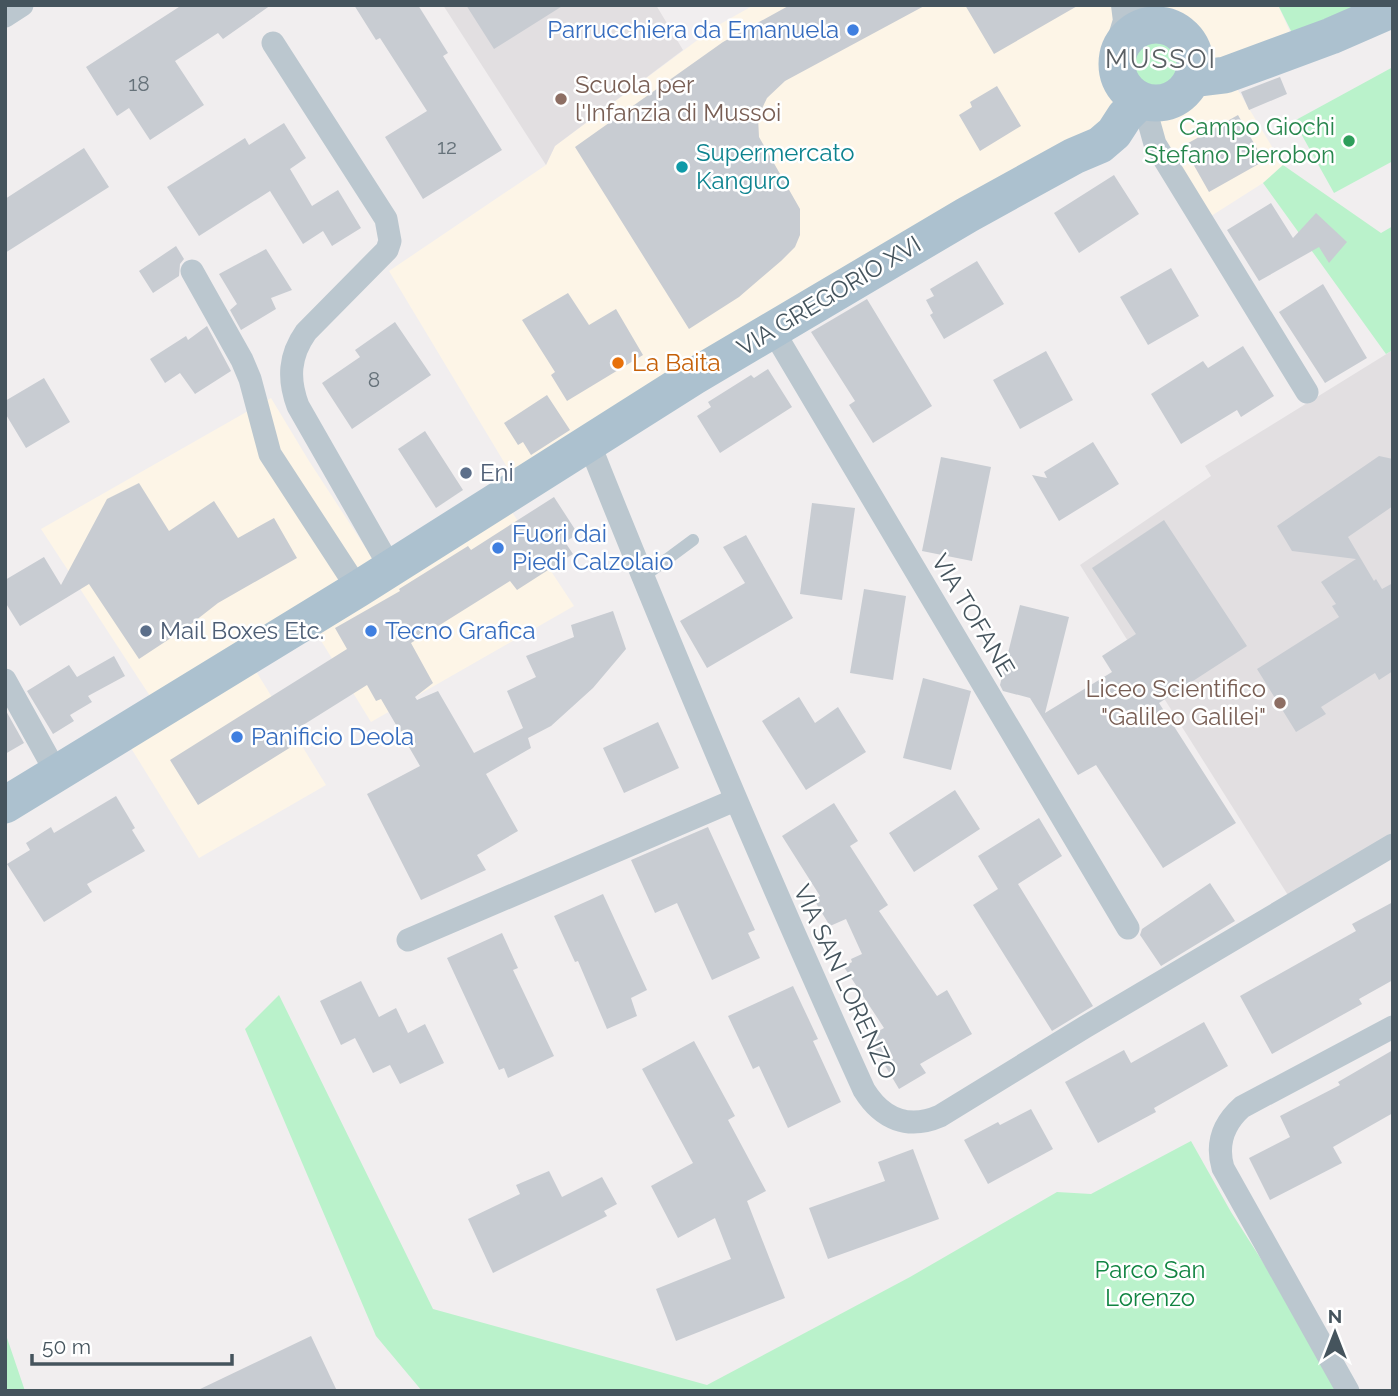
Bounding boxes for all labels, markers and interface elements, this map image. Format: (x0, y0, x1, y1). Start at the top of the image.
place label: Parrucchiera da Emanuela (547, 15, 839, 44)
marker: Parrucchiera da Emanuela (845, 22, 861, 38)
district label: MUSSOI (1105, 44, 1217, 74)
place label: Scuola per l'Infanzia di Mussoi (575, 70, 781, 127)
house number: 18 (128, 71, 150, 96)
marker: Scuola per l'Infanzia di Mussoi (553, 91, 569, 107)
place label: Campo Giochi Stefano Pierobon (1144, 112, 1335, 169)
marker: Campo Giochi Stefano Pierobon (1341, 133, 1357, 149)
house number: 12 (437, 134, 457, 159)
place label: Supermercato Kanguro (696, 138, 855, 195)
marker: Supermercato Kanguro (674, 159, 690, 175)
street label: VIA GREGORIO XVI (732, 229, 926, 362)
place label: La Baita (632, 348, 721, 377)
marker: La Baita (610, 355, 626, 371)
house number: 8 (368, 367, 380, 392)
place label: Eni (480, 458, 514, 487)
marker: Eni (458, 465, 474, 481)
place label: Fuori dai Piedi Calzolaio (512, 519, 674, 576)
marker: Fuori dai Piedi Calzolaio (490, 540, 506, 556)
street label: VIA TOFANE (926, 548, 1021, 681)
place label: Mail Boxes Etc. (160, 616, 324, 645)
place label: Tecno Grafica (385, 616, 536, 645)
marker: Mail Boxes Etc. (138, 623, 154, 639)
marker: Tecno Grafica (363, 623, 379, 639)
place label: Liceo Scientifico "Galileo Galilei" (1086, 674, 1266, 731)
marker: Liceo Scientifico "Galileo Galilei" (1272, 695, 1288, 711)
place label: Panificio Deola (251, 722, 414, 751)
marker: Panificio Deola (229, 729, 245, 745)
street label: VIA SAN LORENZO (788, 880, 903, 1084)
park label: Parco San Lorenzo (1094, 1255, 1206, 1312)
north arrow (1300, 1298, 1370, 1368)
text: N (1328, 1305, 1342, 1327)
scale bar (32, 1322, 231, 1366)
text: 50 m (42, 1334, 91, 1359)

